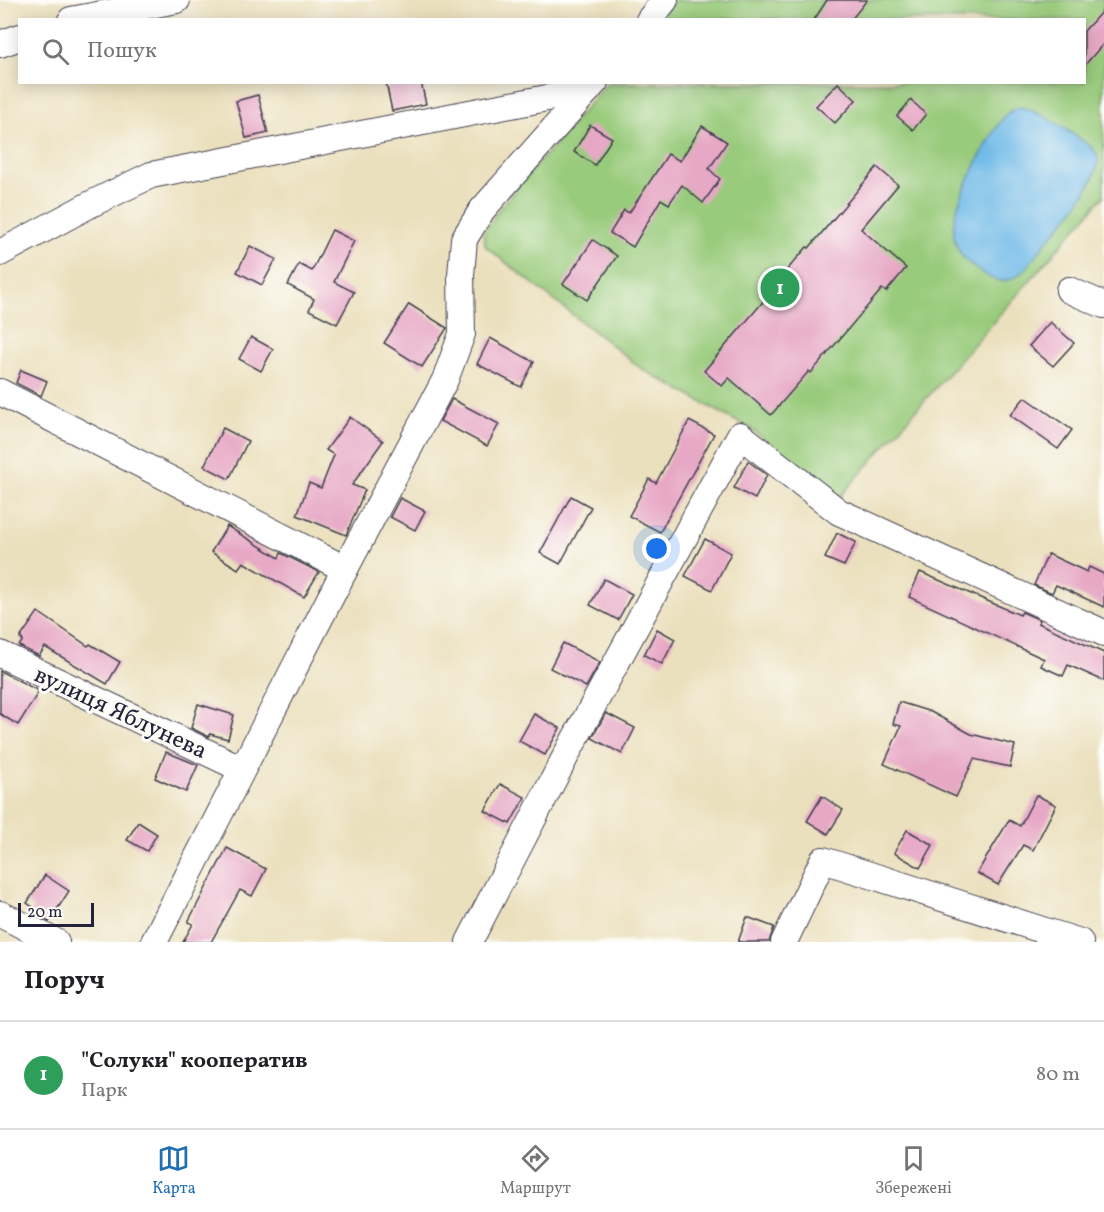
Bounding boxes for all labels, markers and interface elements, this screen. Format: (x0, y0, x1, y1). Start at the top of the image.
search box (18, 18, 1086, 84)
icon: search (39, 35, 72, 68)
text: Пошук (87, 36, 157, 67)
pin: 1 (760, 266, 800, 310)
your location (642, 534, 671, 563)
street label: вулиця Яблунева (28, 659, 212, 769)
scale bar (18, 900, 94, 928)
text: 20 m (27, 902, 62, 924)
text: Поруч (24, 963, 105, 999)
text: "Солуки" кооператив (81, 1046, 308, 1077)
text: 1 (39, 1061, 48, 1089)
text: 80 m (1036, 1061, 1080, 1089)
text: Парк (81, 1077, 127, 1105)
tab: Карта (152, 1142, 196, 1200)
tab: Маршрут (500, 1142, 571, 1200)
tab: Збережені (875, 1142, 952, 1200)

